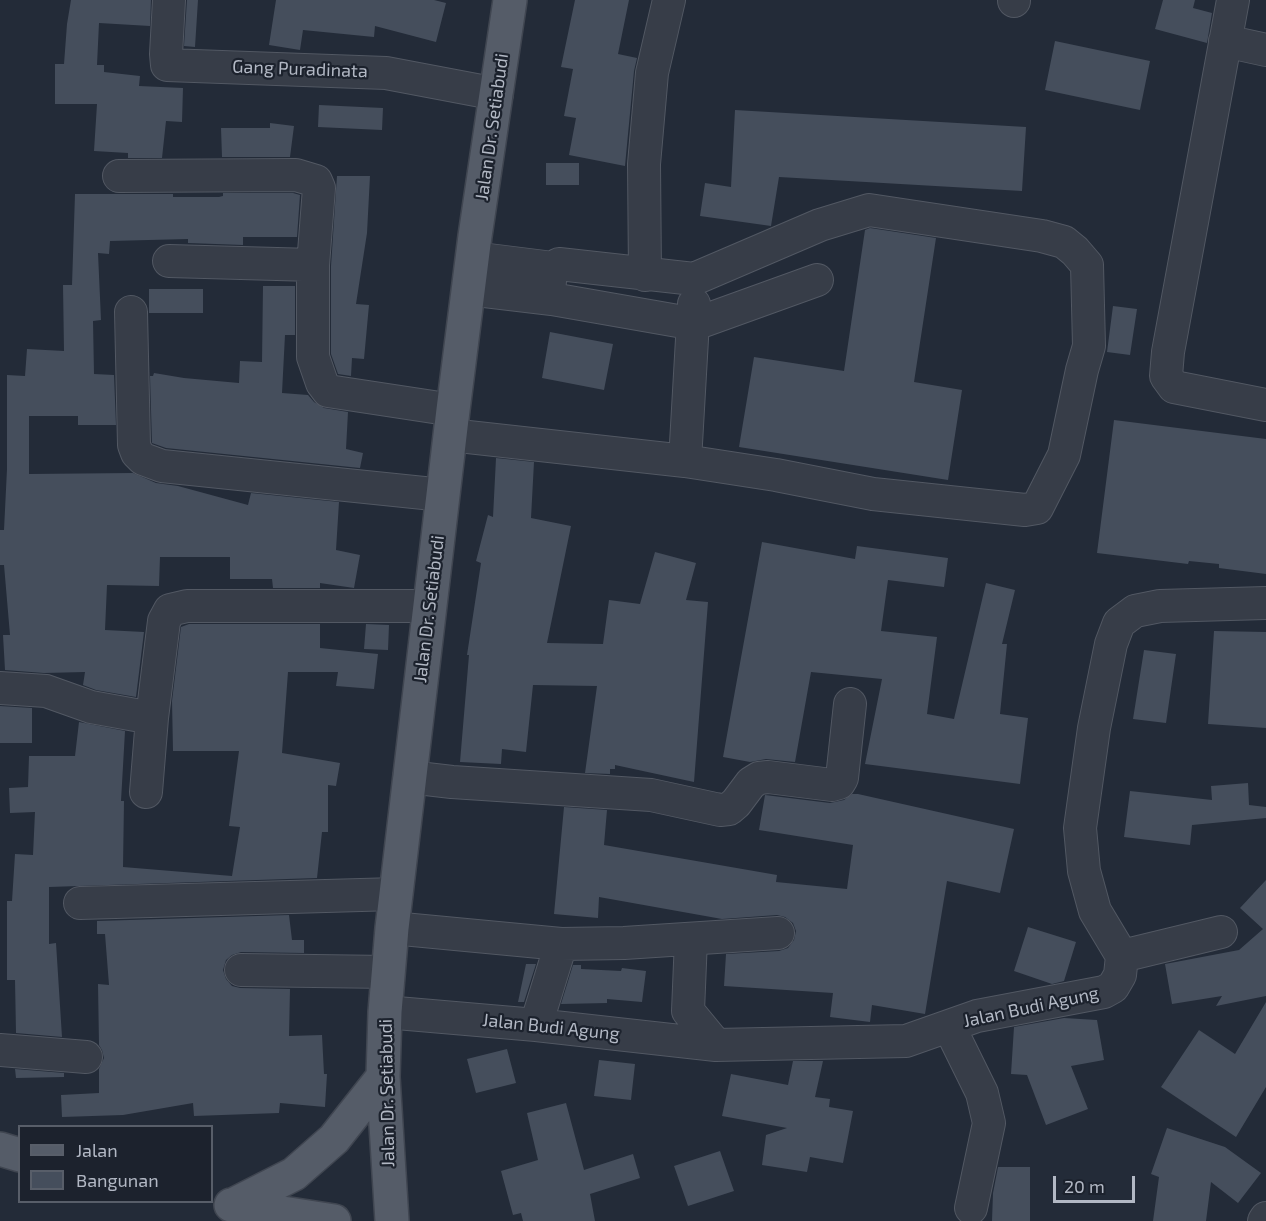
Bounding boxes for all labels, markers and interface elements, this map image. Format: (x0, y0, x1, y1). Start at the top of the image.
street label: Jalan Dr. Setiabudi (471, 52, 513, 202)
street label: Gang Puradinata (232, 56, 368, 82)
street label: Jalan Dr. Setiabudi (409, 534, 449, 684)
street label: Jalan Budi Agung (961, 982, 1101, 1032)
street label: Jalan Budi Agung (481, 1009, 621, 1045)
street label: Jalan Dr. Setiabudi (375, 1019, 399, 1167)
legend (18, 1125, 213, 1203)
text: Jalan (76, 1139, 118, 1161)
scale bar (1056, 1164, 1138, 1202)
text: Bangunan (76, 1169, 159, 1191)
text: 20 m (1064, 1175, 1105, 1197)

